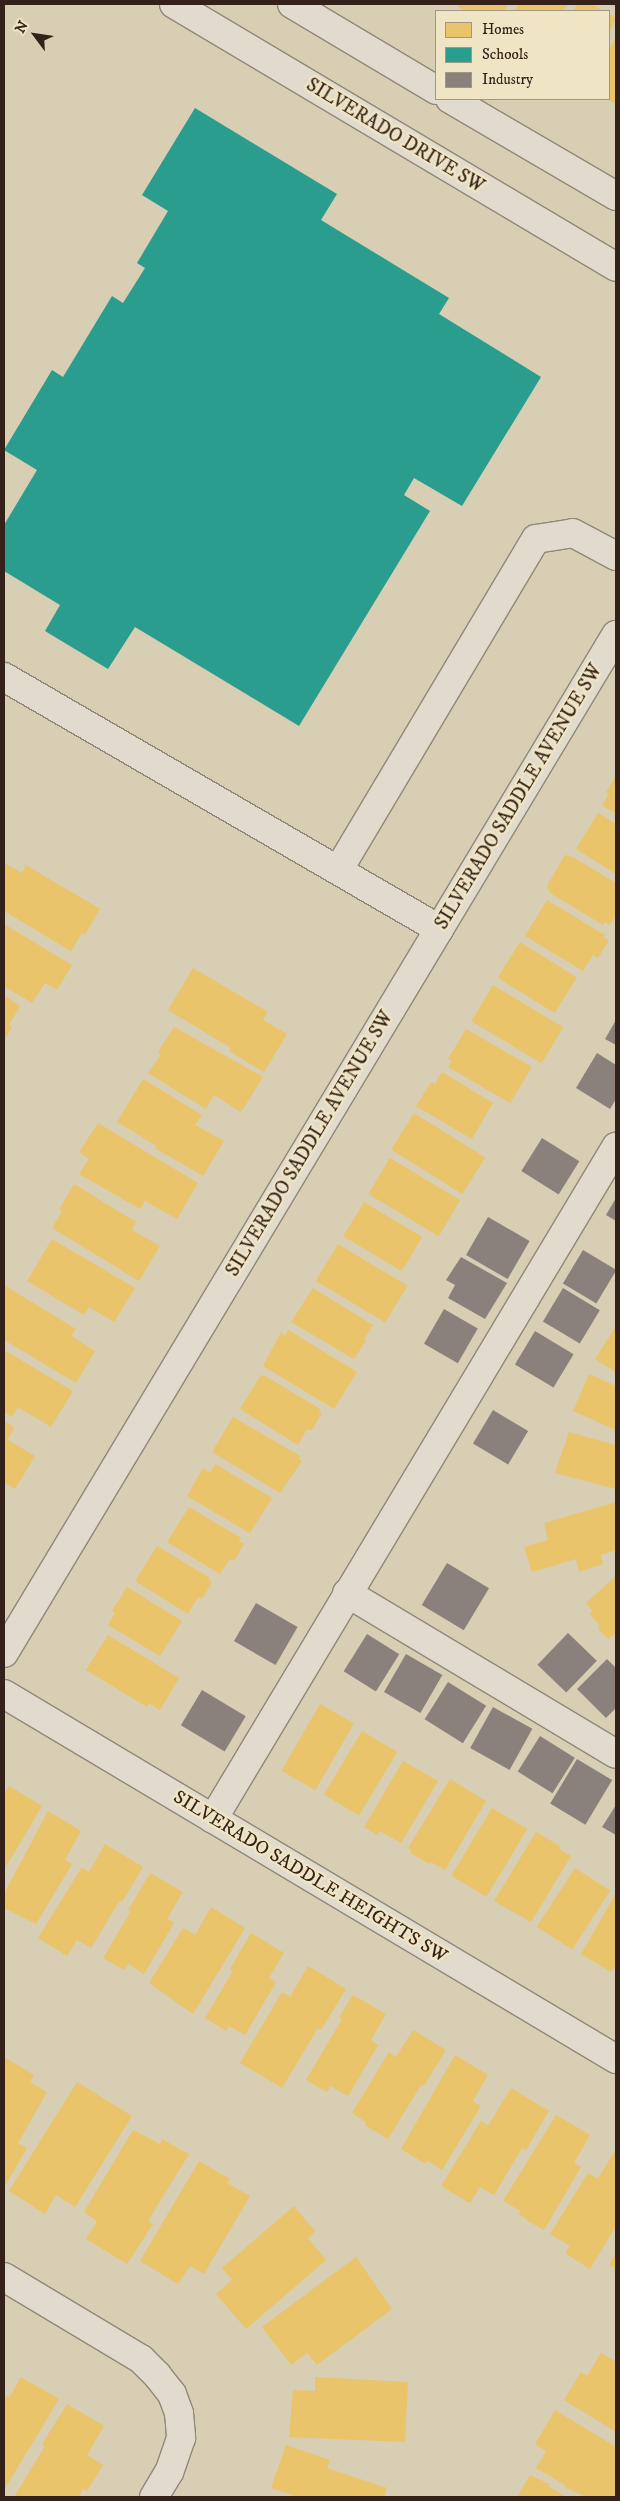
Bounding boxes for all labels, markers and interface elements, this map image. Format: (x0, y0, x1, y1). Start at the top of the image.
north arrow (10, 10, 60, 60)
legend (435, 10, 610, 100)
text: N (11, 18, 33, 37)
text: Homes (482, 20, 524, 39)
text: Schools (482, 45, 528, 64)
text: Industry (482, 70, 533, 89)
street label: SILVERADO DRIVE SW (302, 74, 488, 198)
street label: SILVERADO SADDLE AVENUE SW (431, 660, 607, 934)
street label: SILVERADO SADDLE AVENUE SW (222, 1007, 398, 1281)
street label: SILVERADO SADDLE HEIGHTS SW (169, 1786, 451, 1968)

